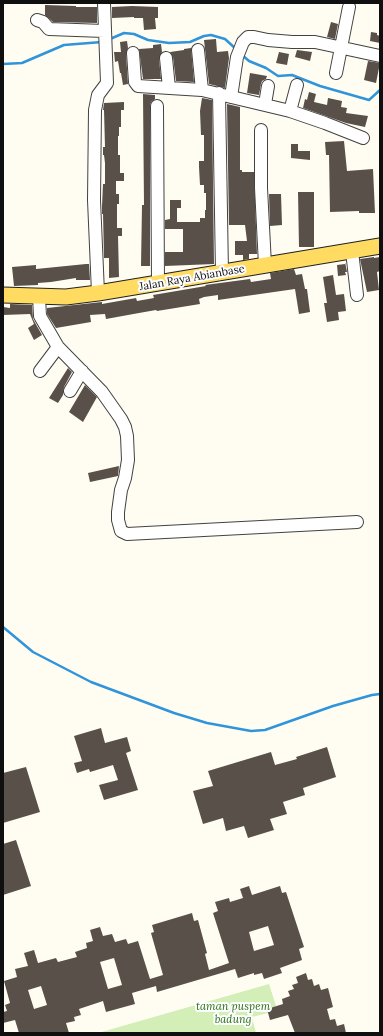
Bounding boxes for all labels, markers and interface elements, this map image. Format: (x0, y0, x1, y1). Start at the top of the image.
street label: Jalan Raya Abianbase (138, 262, 246, 294)
park label: taman puspem badung (196, 1000, 270, 1026)

